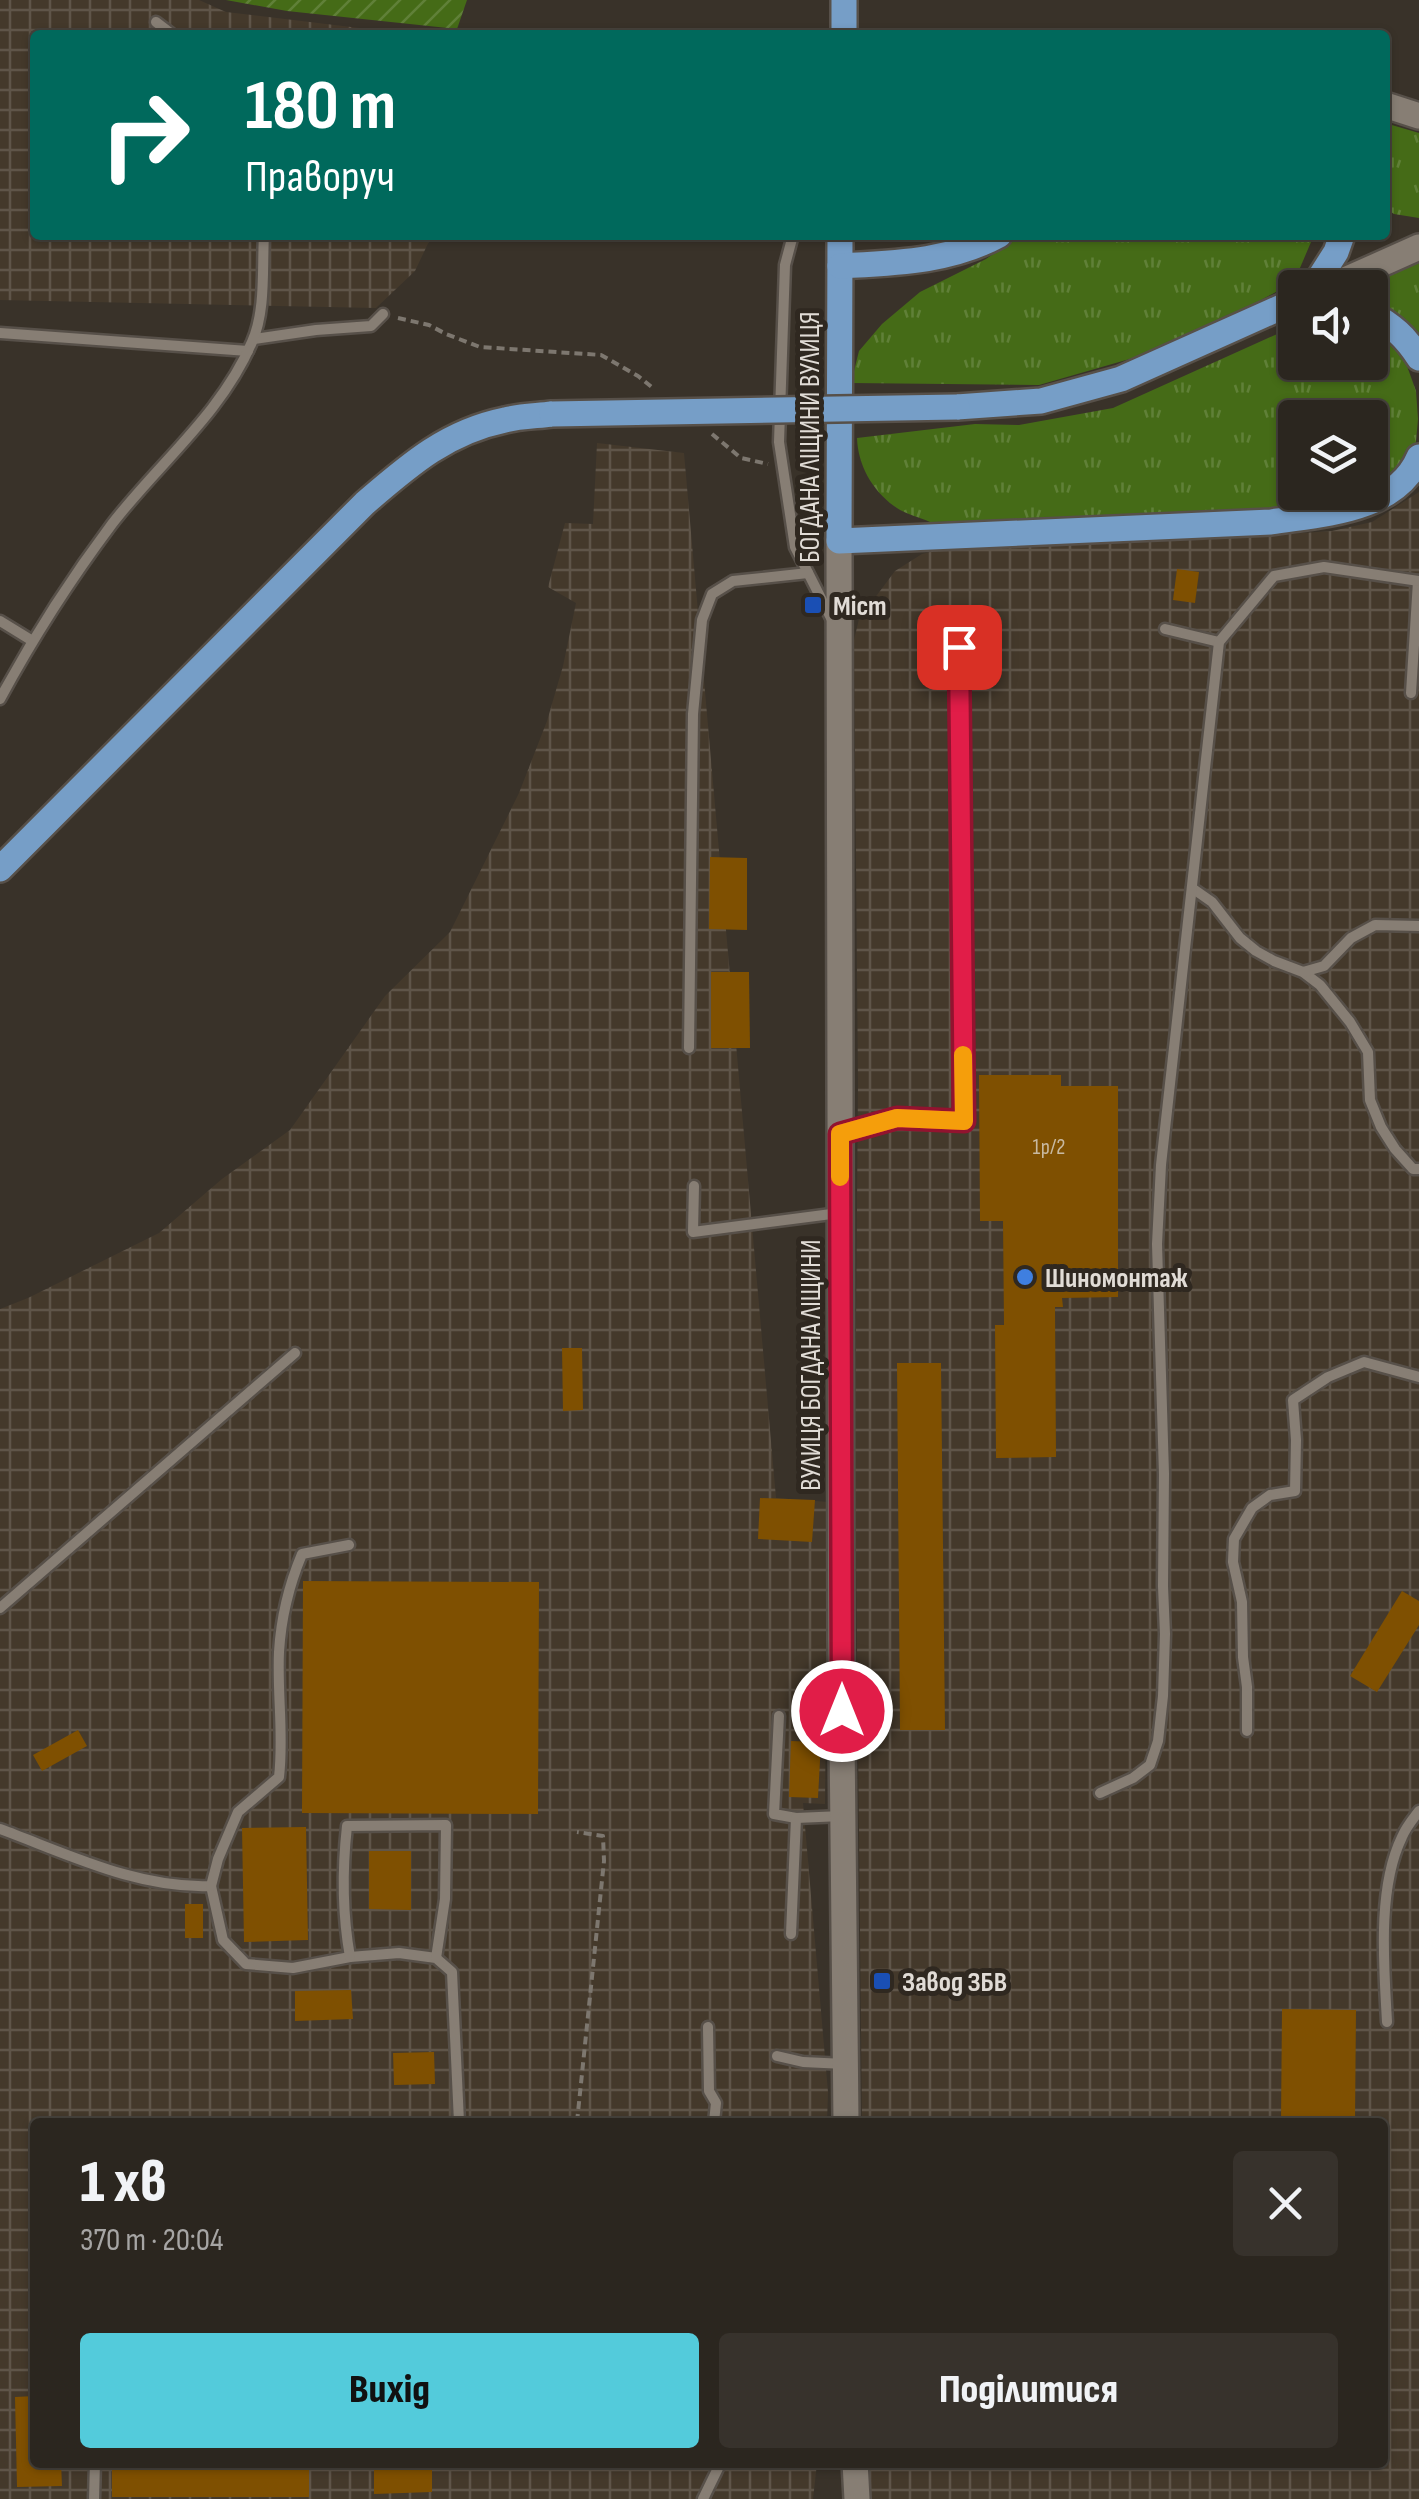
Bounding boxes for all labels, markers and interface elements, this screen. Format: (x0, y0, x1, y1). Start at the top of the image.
text: 180 m (245, 65, 396, 149)
icon: right (80, 70, 210, 200)
text: Праворуч (245, 150, 395, 205)
map controls (1278, 270, 1388, 510)
button: sound (1278, 270, 1388, 380)
street label: БОГДАНА ЛІЩИНИ ВУЛИЦЯ (794, 311, 827, 563)
button: layers (1278, 400, 1388, 510)
place label: Міст (833, 590, 887, 623)
marker: Міст (802, 594, 824, 616)
pin (917, 605, 1002, 690)
icon: arrive (932, 620, 987, 675)
house number: 1р/2 (1033, 1134, 1065, 1161)
street label: ВУЛИЦЯ БОГДАНА ЛІЩИНИ (795, 1239, 828, 1491)
place label: Шиномонтаж (1045, 1262, 1188, 1295)
marker: Шиномонтаж (1014, 1266, 1036, 1288)
position arrow (790, 1659, 894, 1763)
place label: Завод ЗБВ (902, 1966, 1007, 1999)
marker: Завод ЗБВ (871, 1970, 893, 1992)
text: 1 хв (80, 2147, 167, 2219)
button: close (1233, 2151, 1338, 2256)
text: 370 m · 20:04 (80, 2221, 223, 2260)
button: Вихід (80, 2333, 699, 2448)
button: Поділитися (719, 2333, 1338, 2448)

